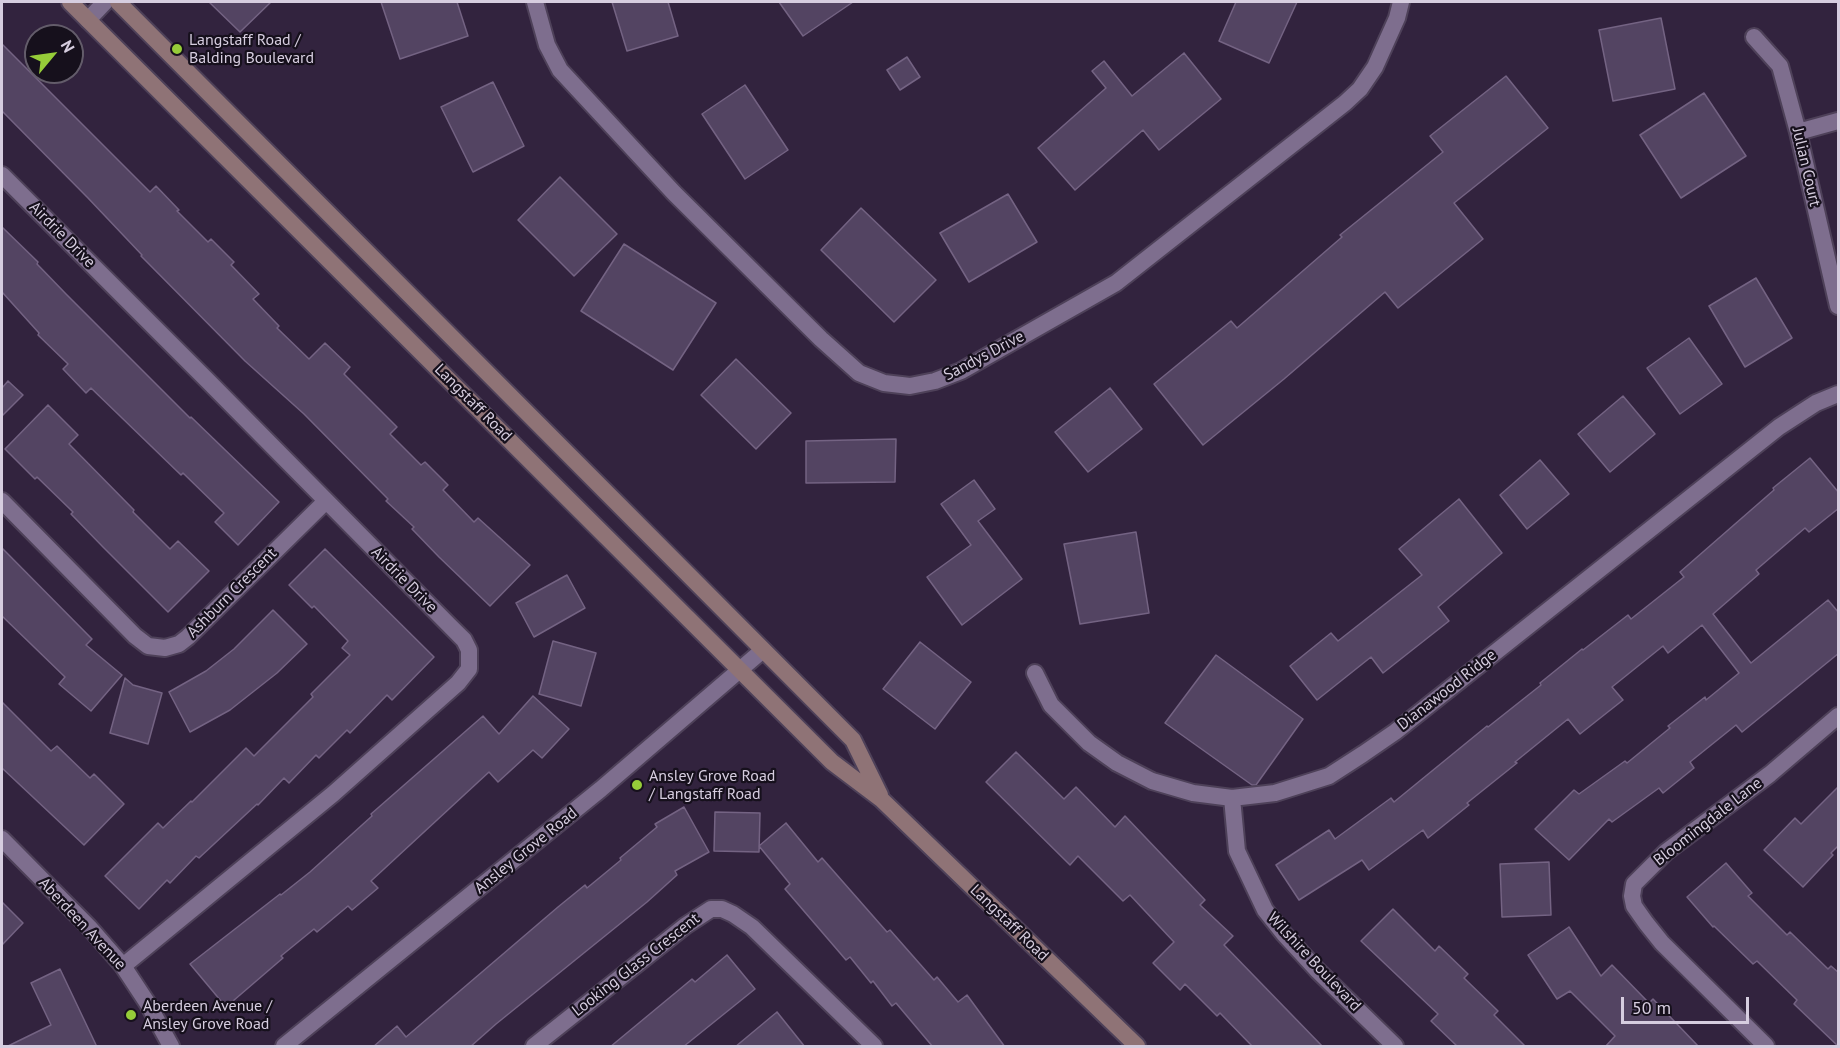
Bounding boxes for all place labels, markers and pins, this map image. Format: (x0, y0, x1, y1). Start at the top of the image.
place label: Langstaff Road / Balding Boulevard (189, 30, 314, 68)
marker: Langstaff Road / Balding Boulevard (170, 42, 184, 56)
place label: Ansley Grove Road / Langstaff Road (649, 766, 775, 804)
marker: Ansley Grove Road / Langstaff Road (630, 778, 644, 792)
place label: Aberdeen Avenue / Ansley Grove Road (143, 996, 272, 1034)
marker: Aberdeen Avenue / Ansley Grove Road (124, 1008, 138, 1022)

